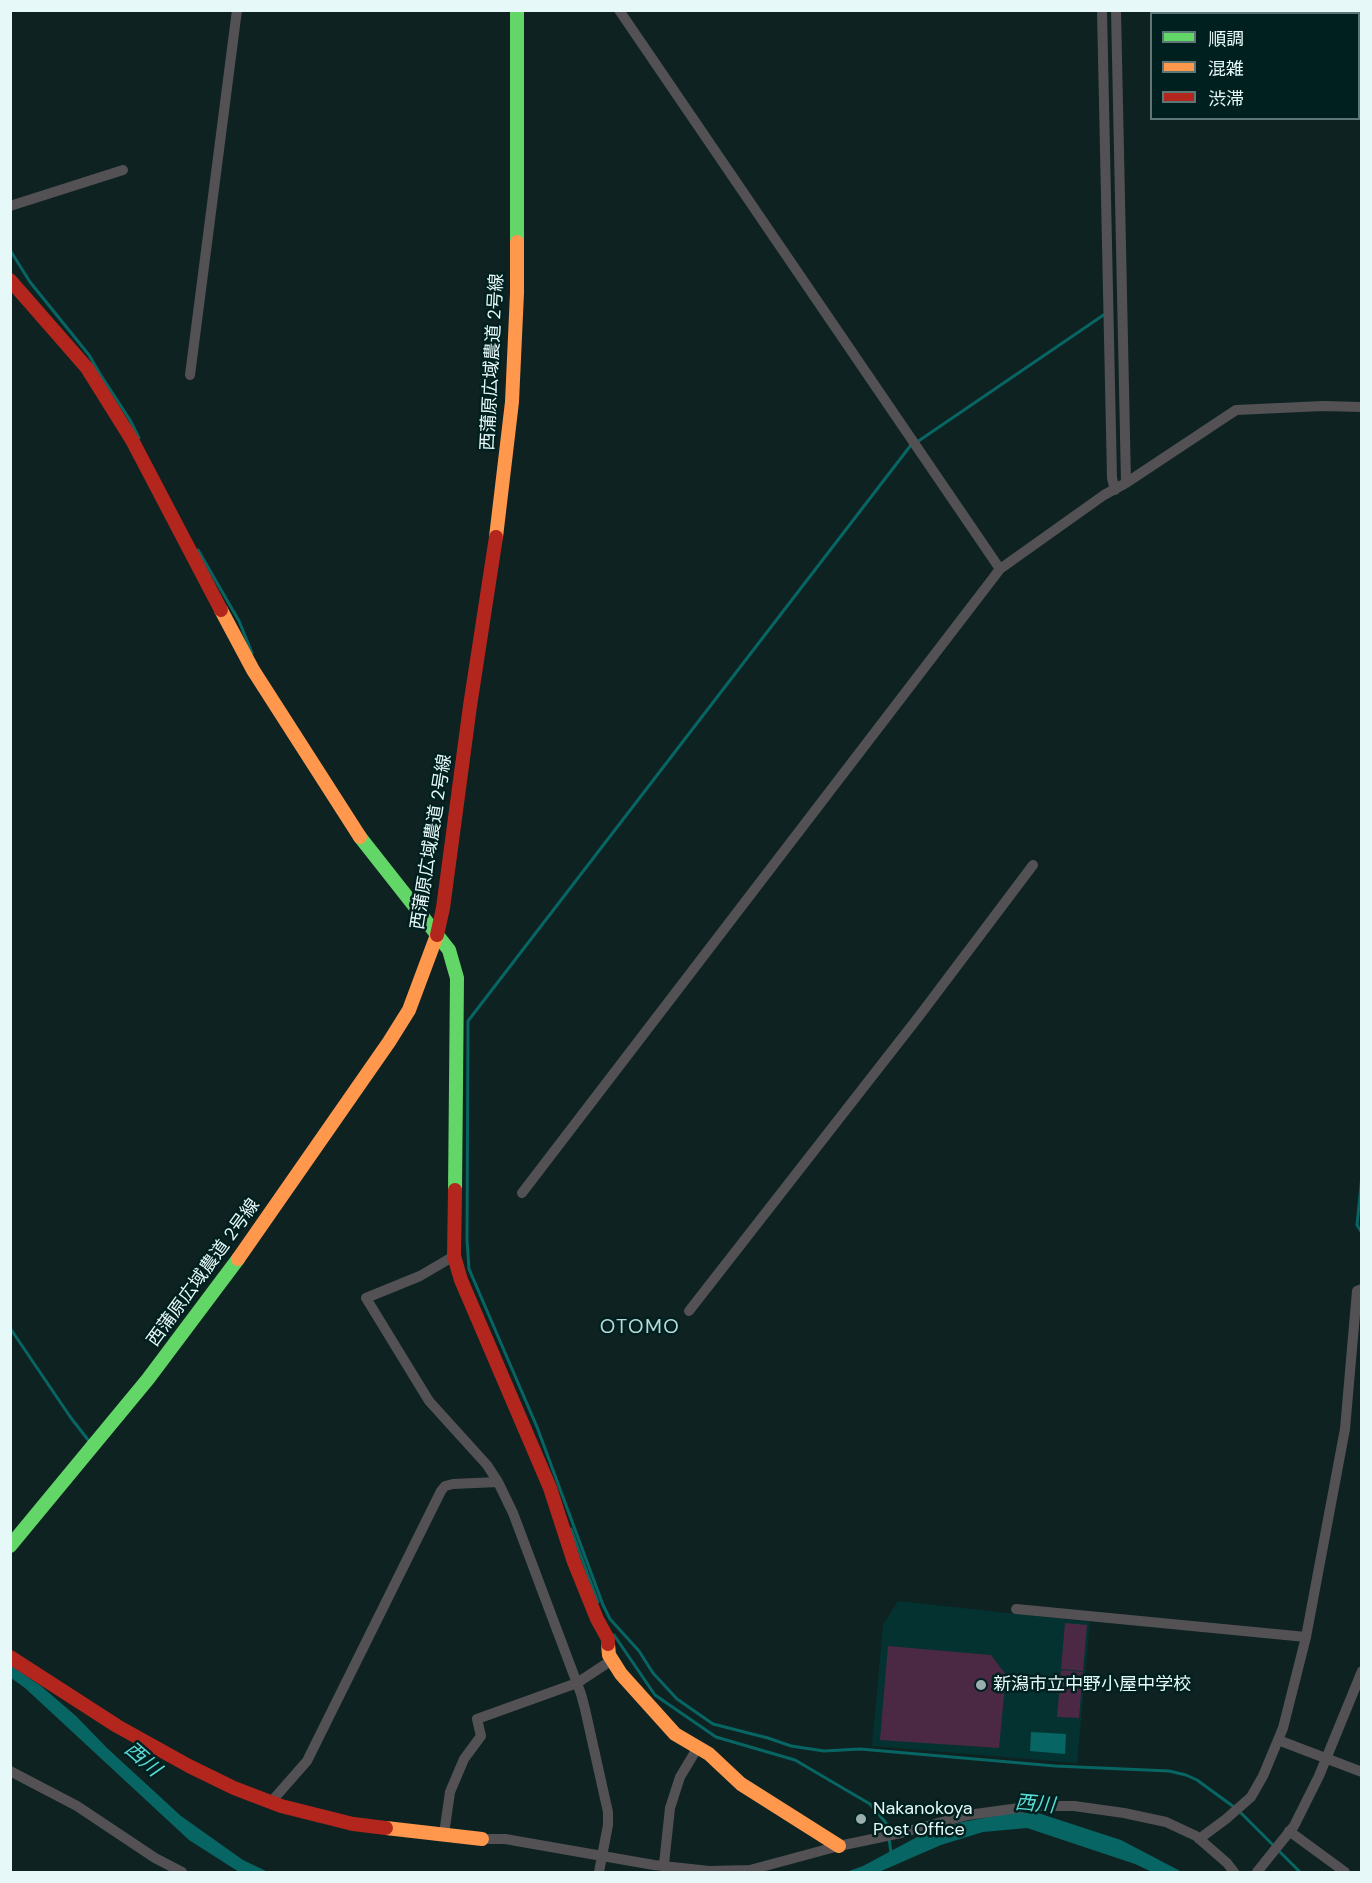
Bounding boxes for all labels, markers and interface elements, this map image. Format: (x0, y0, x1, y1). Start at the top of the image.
legend (1150, 12, 1360, 120)
text: 順調 (1208, 27, 1244, 51)
text: 混雑 (1208, 57, 1244, 81)
text: 渋滞 (1208, 87, 1244, 111)
street label: 西蒲原広域農道 2号線 (478, 273, 508, 451)
street label: 西蒲原広域農道 2号線 (407, 753, 457, 931)
street label: 西蒲原広域農道 2号線 (143, 1195, 265, 1351)
district label: OTOMO (600, 1316, 680, 1340)
place label: 新潟市立中野小屋中学校 (993, 1674, 1191, 1696)
marker: 新潟市立中野小屋中学校 (974, 1678, 988, 1692)
water label: 西川 (119, 1738, 165, 1782)
water label: 西川 (1014, 1791, 1056, 1819)
place label: Nakanokoya Post Office (873, 1798, 973, 1840)
marker: Nakanokoya Post Office (854, 1812, 868, 1826)

